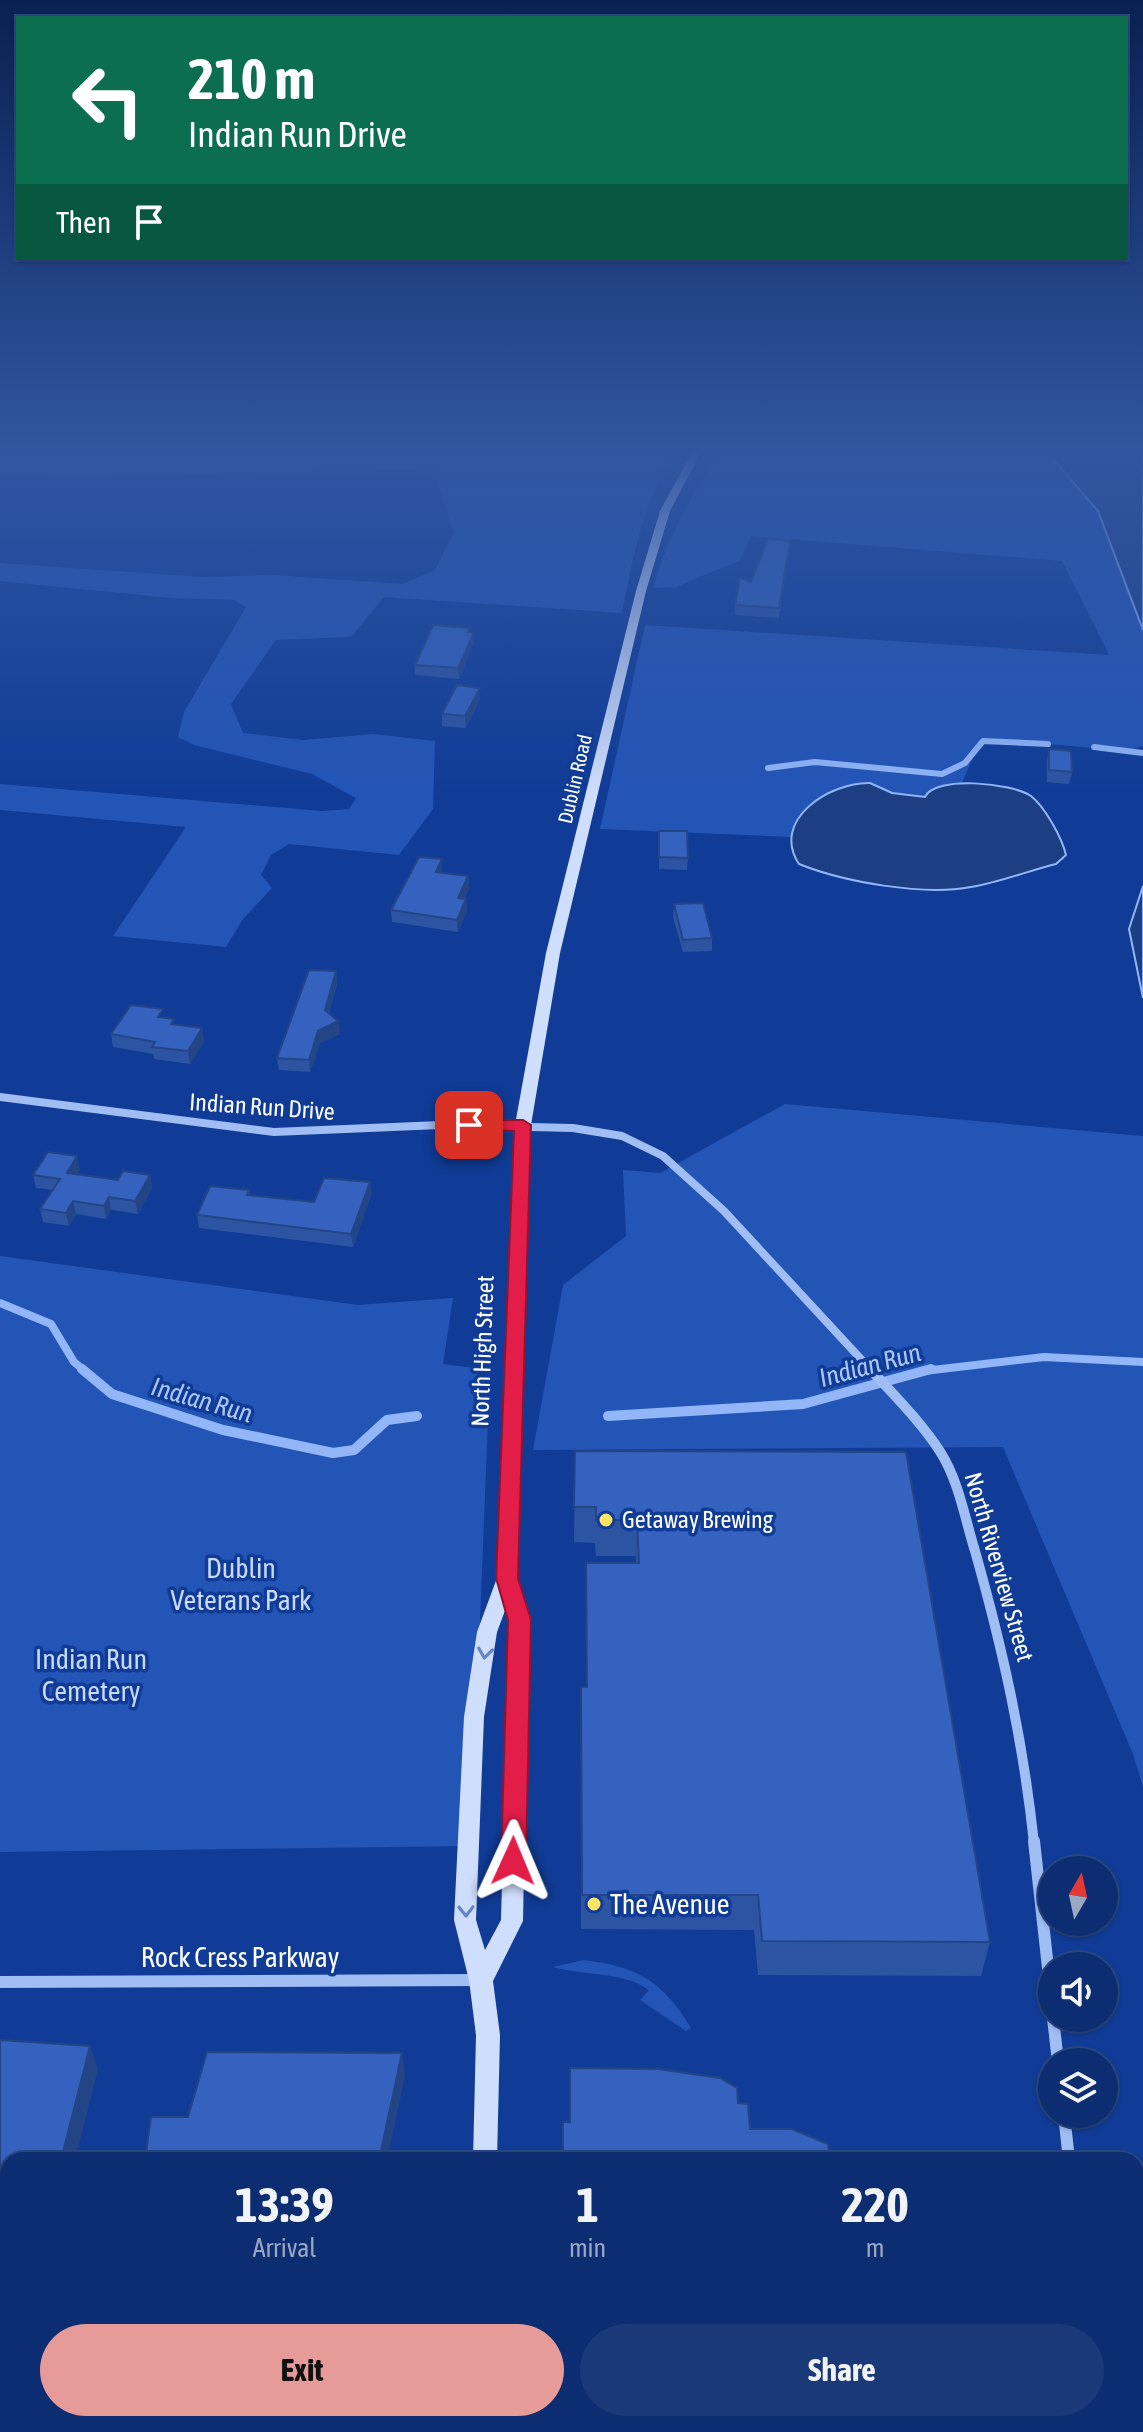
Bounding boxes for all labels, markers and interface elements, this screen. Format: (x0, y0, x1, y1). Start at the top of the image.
text: 210 m (188, 47, 315, 111)
icon: left (56, 48, 160, 152)
text: Indian Run Drive (188, 113, 407, 155)
icon: arrive (127, 200, 171, 244)
text: Then (56, 205, 111, 239)
street label: Dublin Road (553, 732, 596, 826)
street label: Indian Run Drive (188, 1088, 336, 1125)
pin (435, 1091, 503, 1159)
icon: arrive (447, 1103, 491, 1147)
street label: North High Street (466, 1275, 499, 1427)
water label: Indian Run (816, 1337, 924, 1393)
water label: Indian Run (148, 1371, 256, 1429)
street label: North Riverview Street (960, 1469, 1039, 1665)
place label: Getaway Brewing (622, 1506, 774, 1533)
marker: Getaway Brewing (597, 1511, 615, 1529)
park label: Dublin Veterans Park (171, 1552, 311, 1616)
park label: Indian Run Cemetery (35, 1643, 147, 1707)
one-way arrow (477, 1646, 494, 1660)
position arrow (471, 1819, 555, 1903)
north arrow (1038, 1856, 1118, 1936)
map controls (1038, 1856, 1118, 2128)
place label: The Avenue (610, 1888, 729, 1920)
marker: The Avenue (585, 1895, 603, 1913)
one-way arrow (457, 1906, 475, 1918)
street label: Rock Cress Parkway (141, 1941, 339, 1973)
button: sound (1038, 1952, 1118, 2032)
button: layers (1038, 2048, 1118, 2128)
text: 13:39 (235, 2177, 334, 2232)
text: 1 (576, 2177, 599, 2232)
text: 220 (841, 2177, 909, 2232)
text: Arrival (253, 2233, 316, 2263)
text: min (569, 2233, 606, 2263)
text: m (866, 2233, 884, 2263)
button: Exit (40, 2324, 564, 2416)
button: Share (580, 2324, 1104, 2416)

